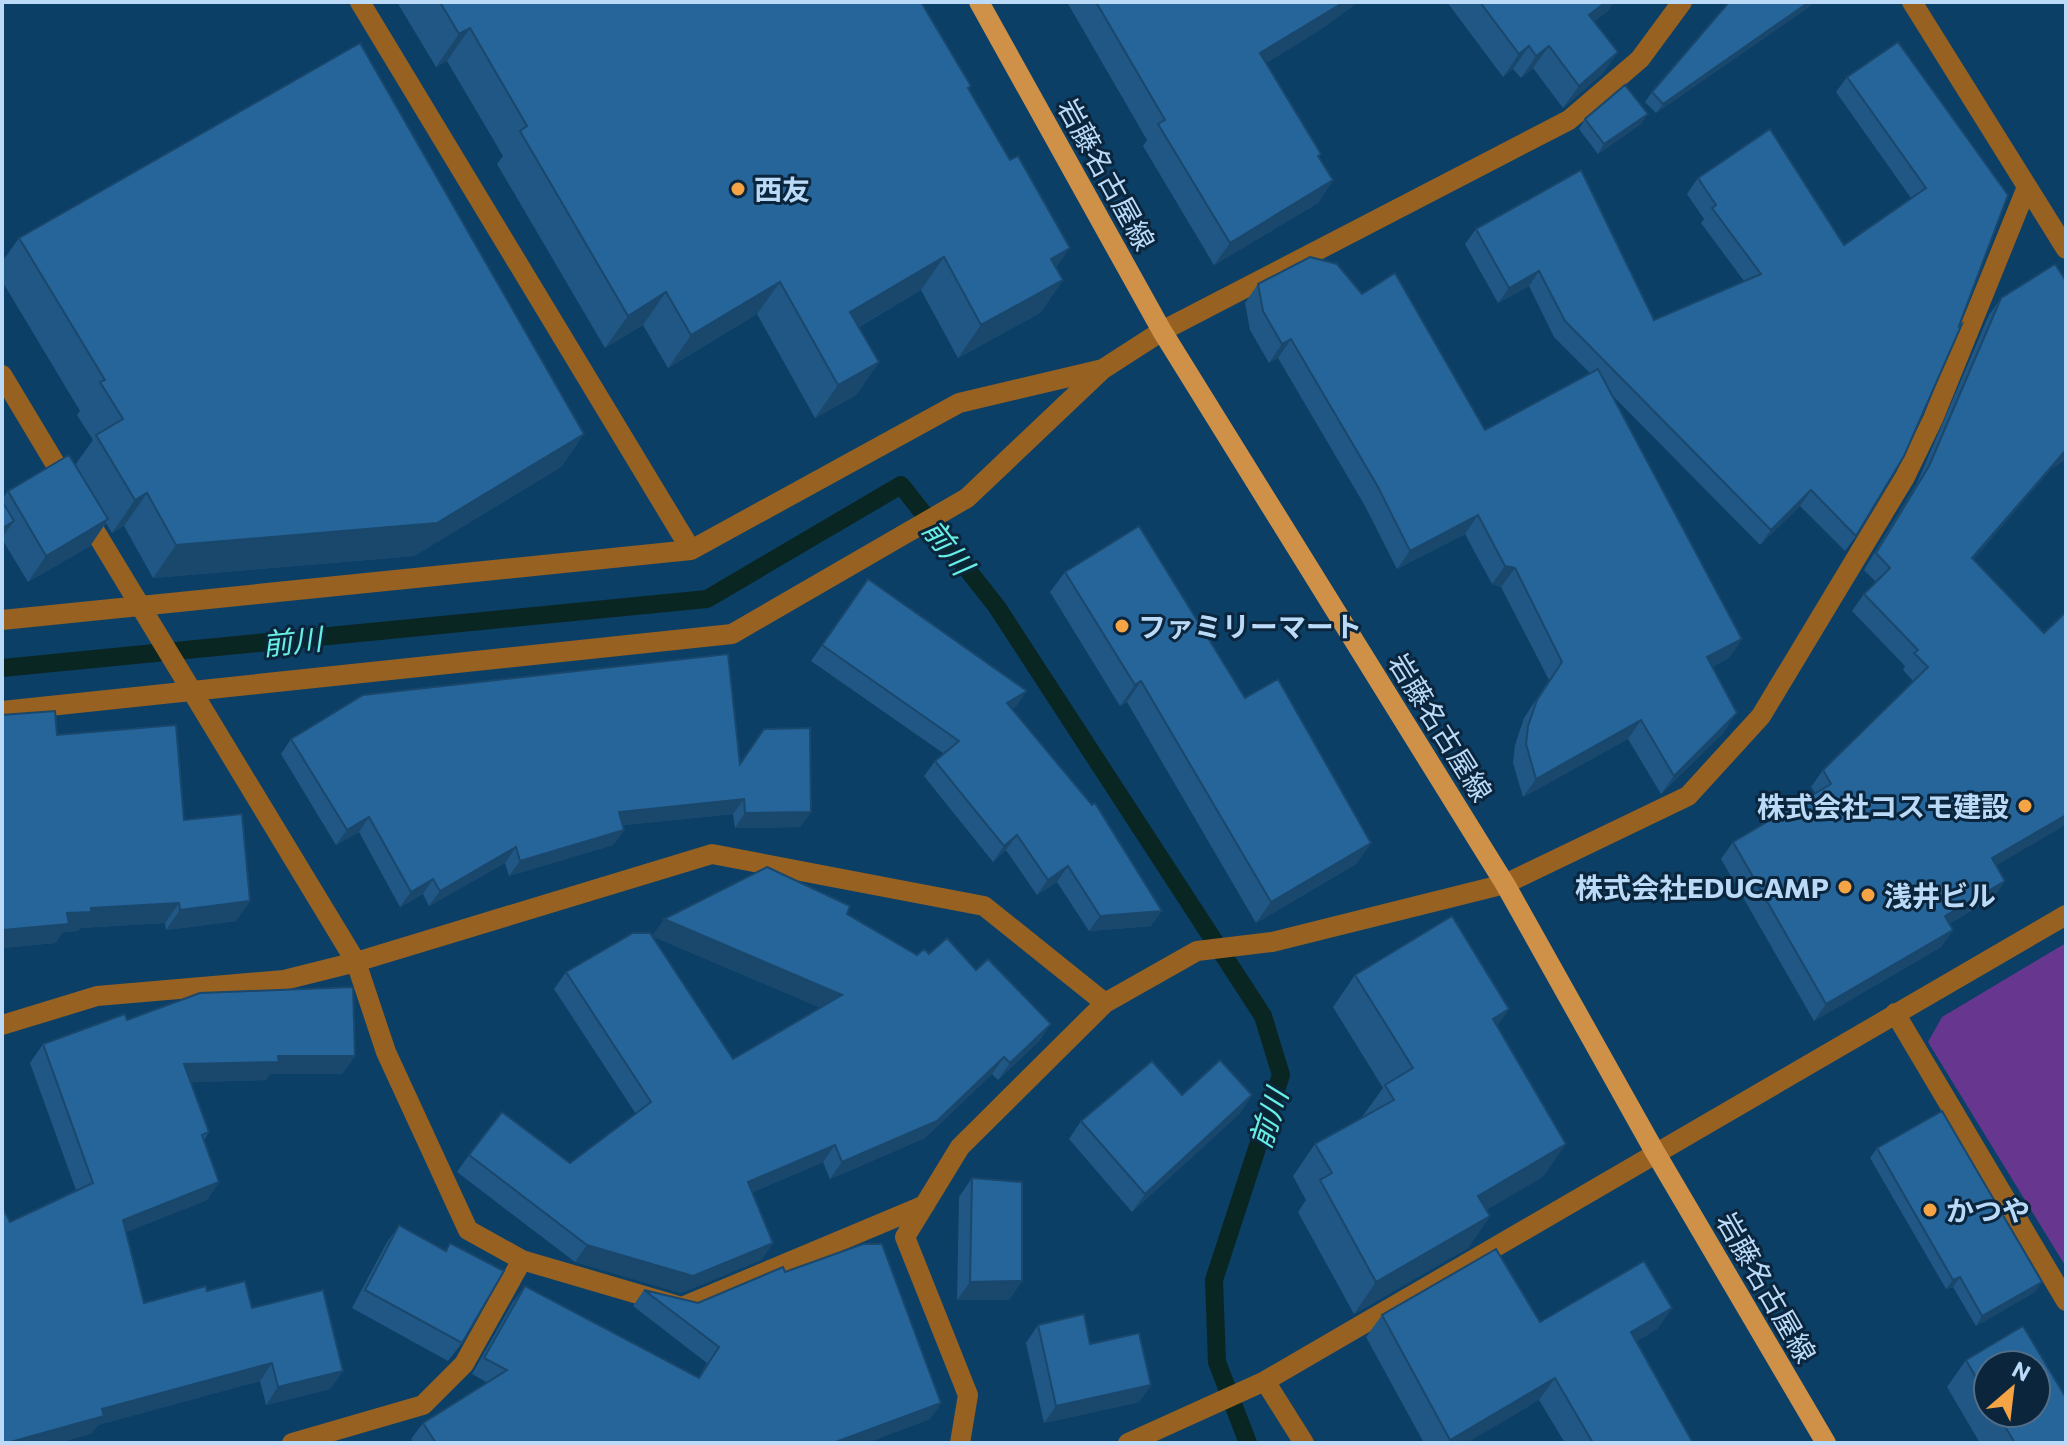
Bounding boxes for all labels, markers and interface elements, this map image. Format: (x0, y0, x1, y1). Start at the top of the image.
street label: 岩藤名古屋線 (1051, 92, 1163, 256)
place label: 西友 (754, 172, 810, 206)
marker: 西友 (729, 180, 747, 198)
water label: 前川 (916, 511, 984, 583)
place label: ファミリーマート (1138, 609, 1362, 643)
marker: ファミリーマート (1113, 617, 1131, 635)
water label: 前川 (260, 618, 327, 662)
street label: 岩藤名古屋線 (1382, 647, 1500, 807)
place label: 株式会社コスモ建設 (1757, 789, 2009, 823)
marker: 株式会社コスモ建設 (2016, 797, 2034, 815)
place label: 株式会社EDUCAMP (1575, 870, 1829, 904)
marker: 株式会社EDUCAMP (1836, 878, 1854, 896)
place label: 浅井ビル (1884, 878, 1996, 912)
marker: 浅井ビル (1859, 886, 1877, 904)
water label: 前川 (1240, 1081, 1295, 1152)
place label: かつや (1946, 1193, 2030, 1227)
marker: かつや (1921, 1201, 1939, 1219)
street label: 岩藤名古屋線 (1710, 1206, 1824, 1368)
north arrow (1972, 1349, 2052, 1429)
text: N (2008, 1355, 2035, 1387)

